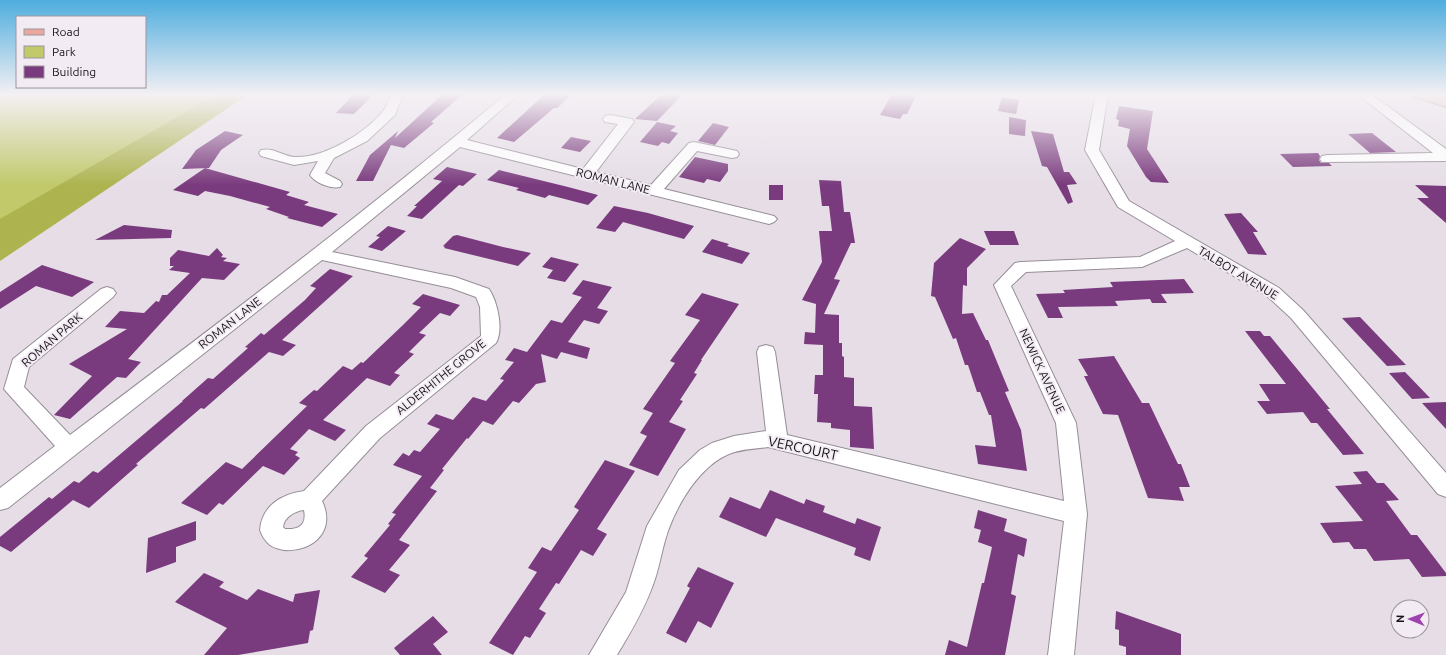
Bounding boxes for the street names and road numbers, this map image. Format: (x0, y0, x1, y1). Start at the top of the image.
street label: ROMAN LANE (575, 165, 652, 196)
street label: TALBOT AVENUE (1196, 244, 1281, 302)
street label: ROMAN LANE (196, 294, 264, 351)
street label: ROMAN PARK (19, 309, 85, 369)
street label: NEWICK AVENUE (1017, 326, 1068, 415)
street label: ALDERHITHE GROVE (393, 336, 488, 417)
street label: VERCOURT (767, 433, 839, 463)

